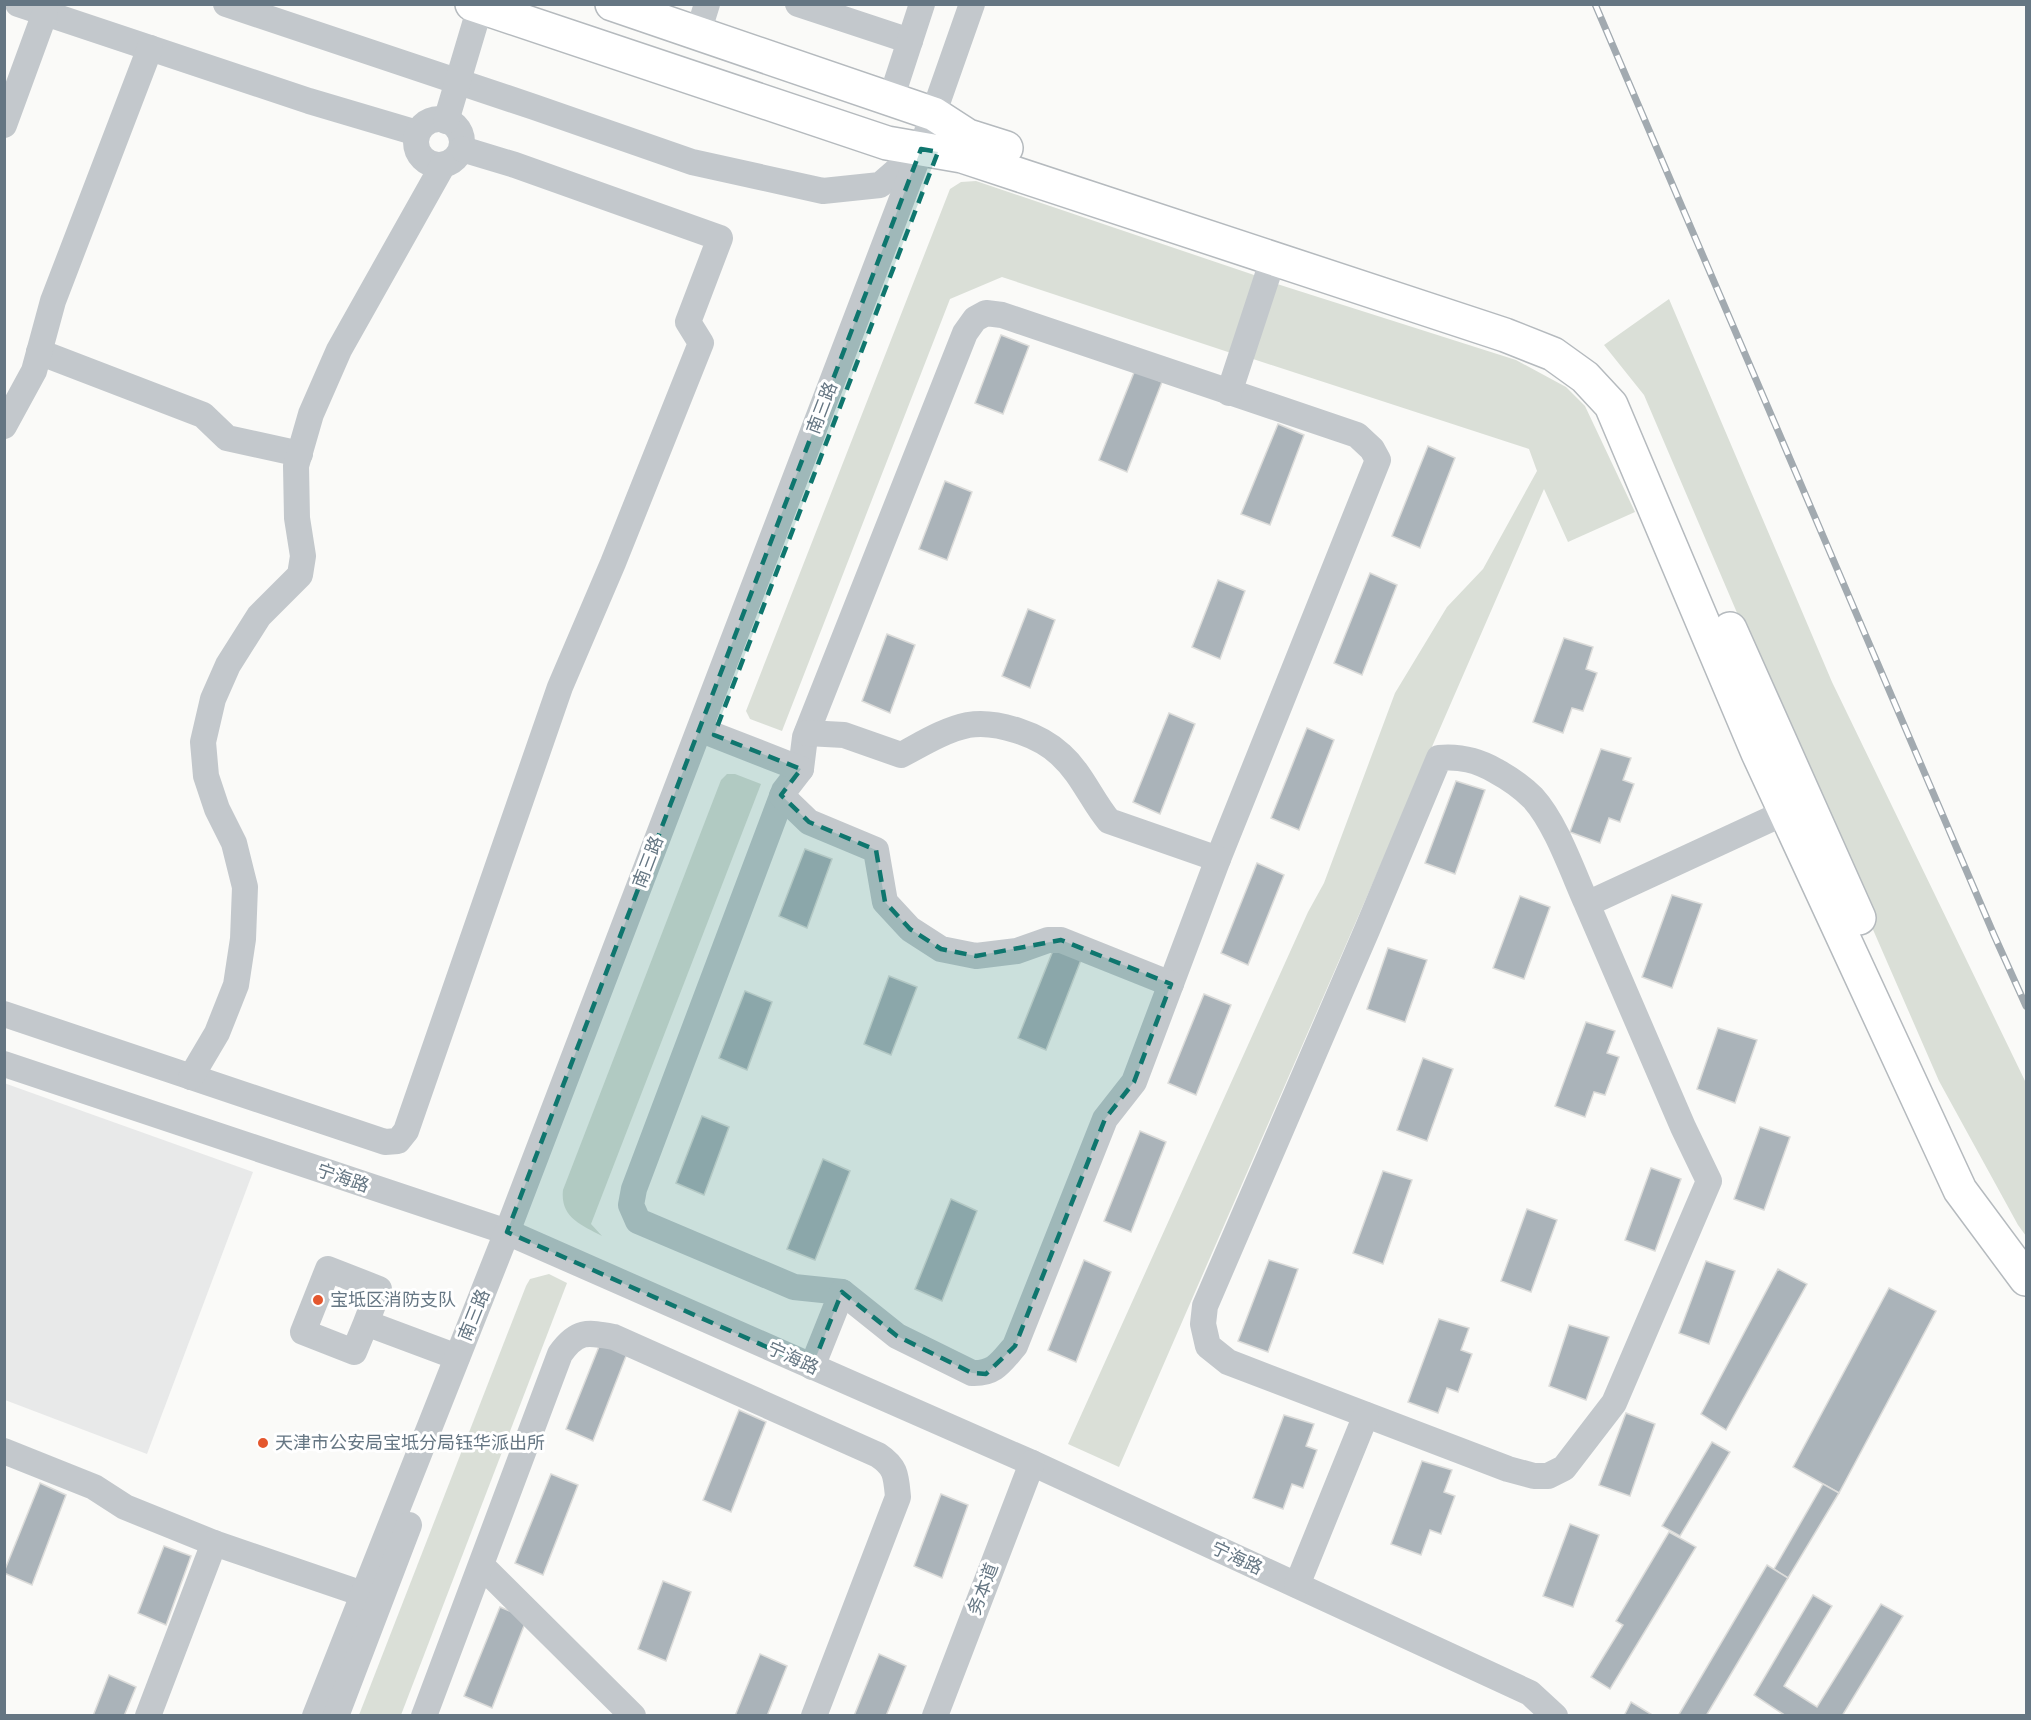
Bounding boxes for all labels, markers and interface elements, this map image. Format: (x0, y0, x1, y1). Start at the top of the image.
street label: 南三路 (802, 379, 842, 437)
street label: 南三路 (628, 833, 668, 891)
street label: 宁海路 (314, 1159, 372, 1197)
street label: 南三路 (454, 1286, 494, 1344)
place label: 宝坻区消防支队 (330, 1289, 456, 1311)
marker: 宝坻区消防支队 (311, 1293, 325, 1307)
street label: 宁海路 (764, 1337, 822, 1379)
place label: 天津市公安局宝坻分局钰华派出所 (275, 1432, 545, 1454)
marker: 天津市公安局宝坻分局钰华派出所 (256, 1436, 270, 1450)
street label: 宁海路 (1208, 1537, 1266, 1579)
street label: 务本道 (963, 1560, 1003, 1618)

